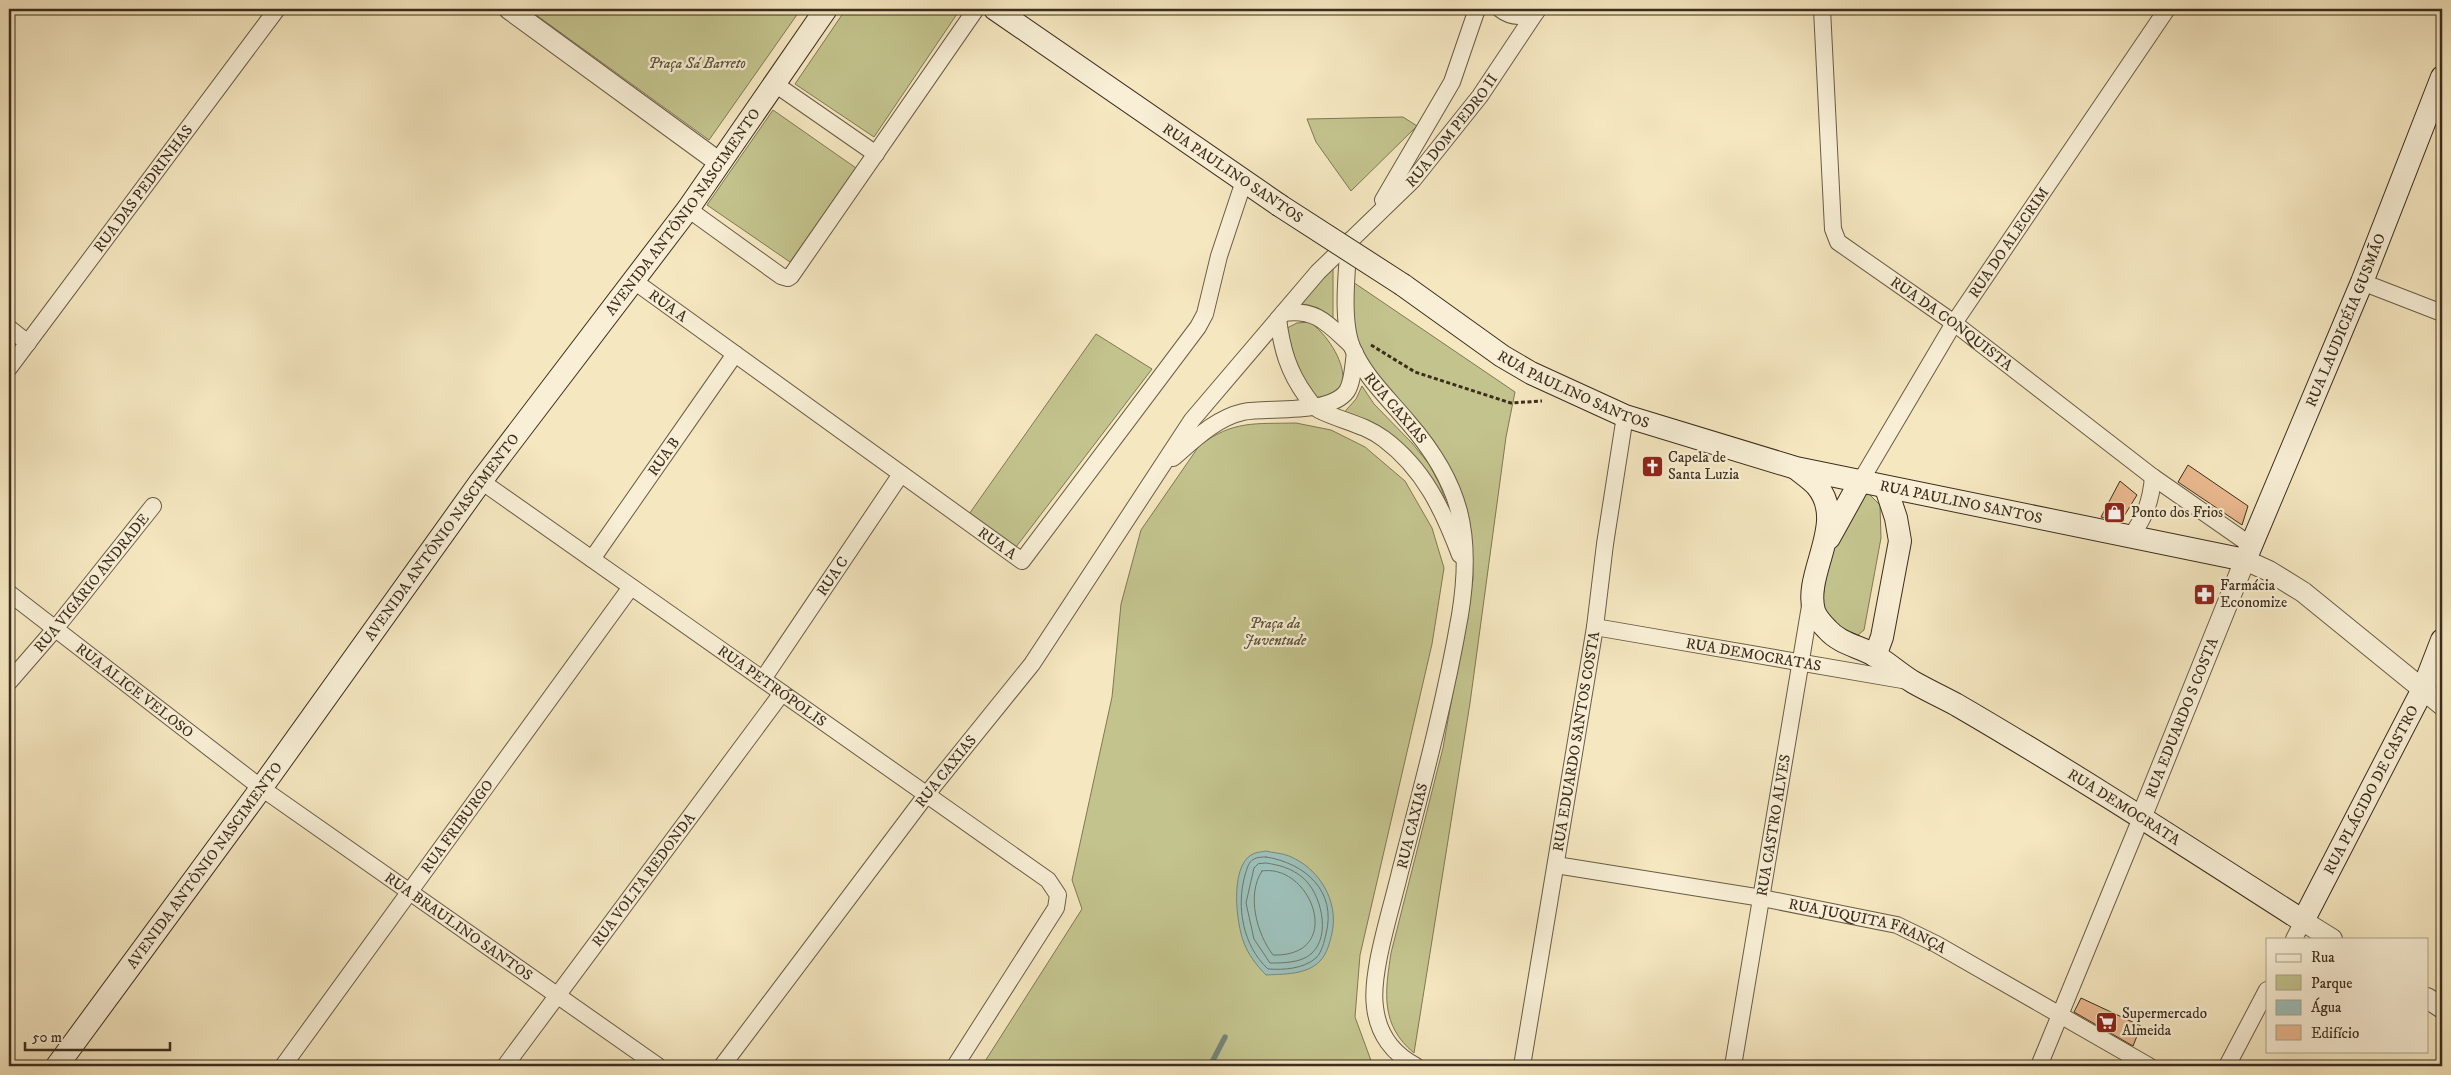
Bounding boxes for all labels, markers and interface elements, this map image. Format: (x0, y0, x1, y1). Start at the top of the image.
park label: Praça Sá Barreto (648, 54, 746, 73)
street label: RUA DOM PEDRO II (1402, 70, 1502, 192)
street label: AVENIDA ANTÔNIO NASCIMENTO (601, 105, 765, 319)
street label: RUA PAULINO SANTOS (1159, 119, 1307, 228)
street label: RUA DAS PEDRINHAS (90, 121, 197, 256)
street label: RUA DO ALECRIM (1965, 184, 2053, 302)
street label: RUA LAUDICÉIA GUSMÃO (2302, 231, 2390, 410)
street label: RUA DA CONQUISTA (1886, 272, 2017, 375)
street label: RUA A (645, 286, 691, 327)
street label: RUA PAULINO SANTOS (1494, 346, 1652, 433)
street label: RUA CAXIAS (1359, 369, 1431, 448)
street label: AVENIDA ANTÔNIO NASCIMENTO (361, 430, 524, 645)
street label: RUA B (644, 434, 684, 480)
place label: Capela de Santa Luzia (1668, 448, 1740, 484)
church icon: Capela de Santa Luzia (1640, 454, 1664, 478)
street label: RUA PAULINO SANTOS (1878, 476, 2044, 528)
shop icon: Ponto dos Frios (2103, 500, 2127, 524)
place label: Ponto dos Frios (2131, 503, 2223, 522)
street label: RUA VIGÁRIO ANDRADE (30, 509, 154, 657)
street label: RUA A (974, 523, 1020, 564)
street label: RUA C (813, 553, 853, 600)
place label: Farmácia Economize (2220, 576, 2287, 612)
pharmacy icon: Farmácia Economize (2192, 582, 2216, 606)
park label: Praça da Juventude (1244, 614, 1307, 650)
street label: RUA EDUARDO SANTOS COSTA (1549, 629, 1604, 853)
street label: RUA DEMOCRATAS (1684, 634, 1823, 676)
street label: RUA EDUARDO S COSTA (2141, 635, 2223, 801)
street label: RUA ALICE VELOSO (72, 639, 197, 742)
street label: RUA PETRÓPOLIS (714, 641, 830, 731)
street label: RUA PLÁCIDO DE CASTRO (2320, 702, 2423, 878)
street label: RUA CAXIAS (911, 731, 981, 812)
street label: RUA CASTRO ALVES (1753, 753, 1795, 898)
street label: AVENIDA ANTÔNIO NASCIMENTO (123, 758, 287, 973)
street label: RUA DEMOCRATA (2064, 765, 2184, 850)
street label: RUA FRIBURGO (417, 776, 498, 877)
street label: RUA CAXIAS (1393, 781, 1432, 871)
street label: RUA VOLTA REDONDA (588, 809, 700, 951)
street label: RUA BRAULINO SANTOS (381, 868, 536, 985)
street label: RUA JUQUITA FRANÇA (1787, 895, 1950, 958)
legend (2266, 938, 2428, 1052)
text: Rua (2311, 948, 2335, 967)
text: Parque (2311, 974, 2352, 993)
text: Água (2311, 997, 2342, 1017)
place label: Supermercado Almeida (2122, 1004, 2207, 1040)
supermarket icon: Supermercado Almeida (2094, 1010, 2118, 1034)
scale bar (25, 1020, 170, 1052)
text: Edifício (2311, 1024, 2359, 1043)
text: 50 m (32, 1028, 62, 1047)

